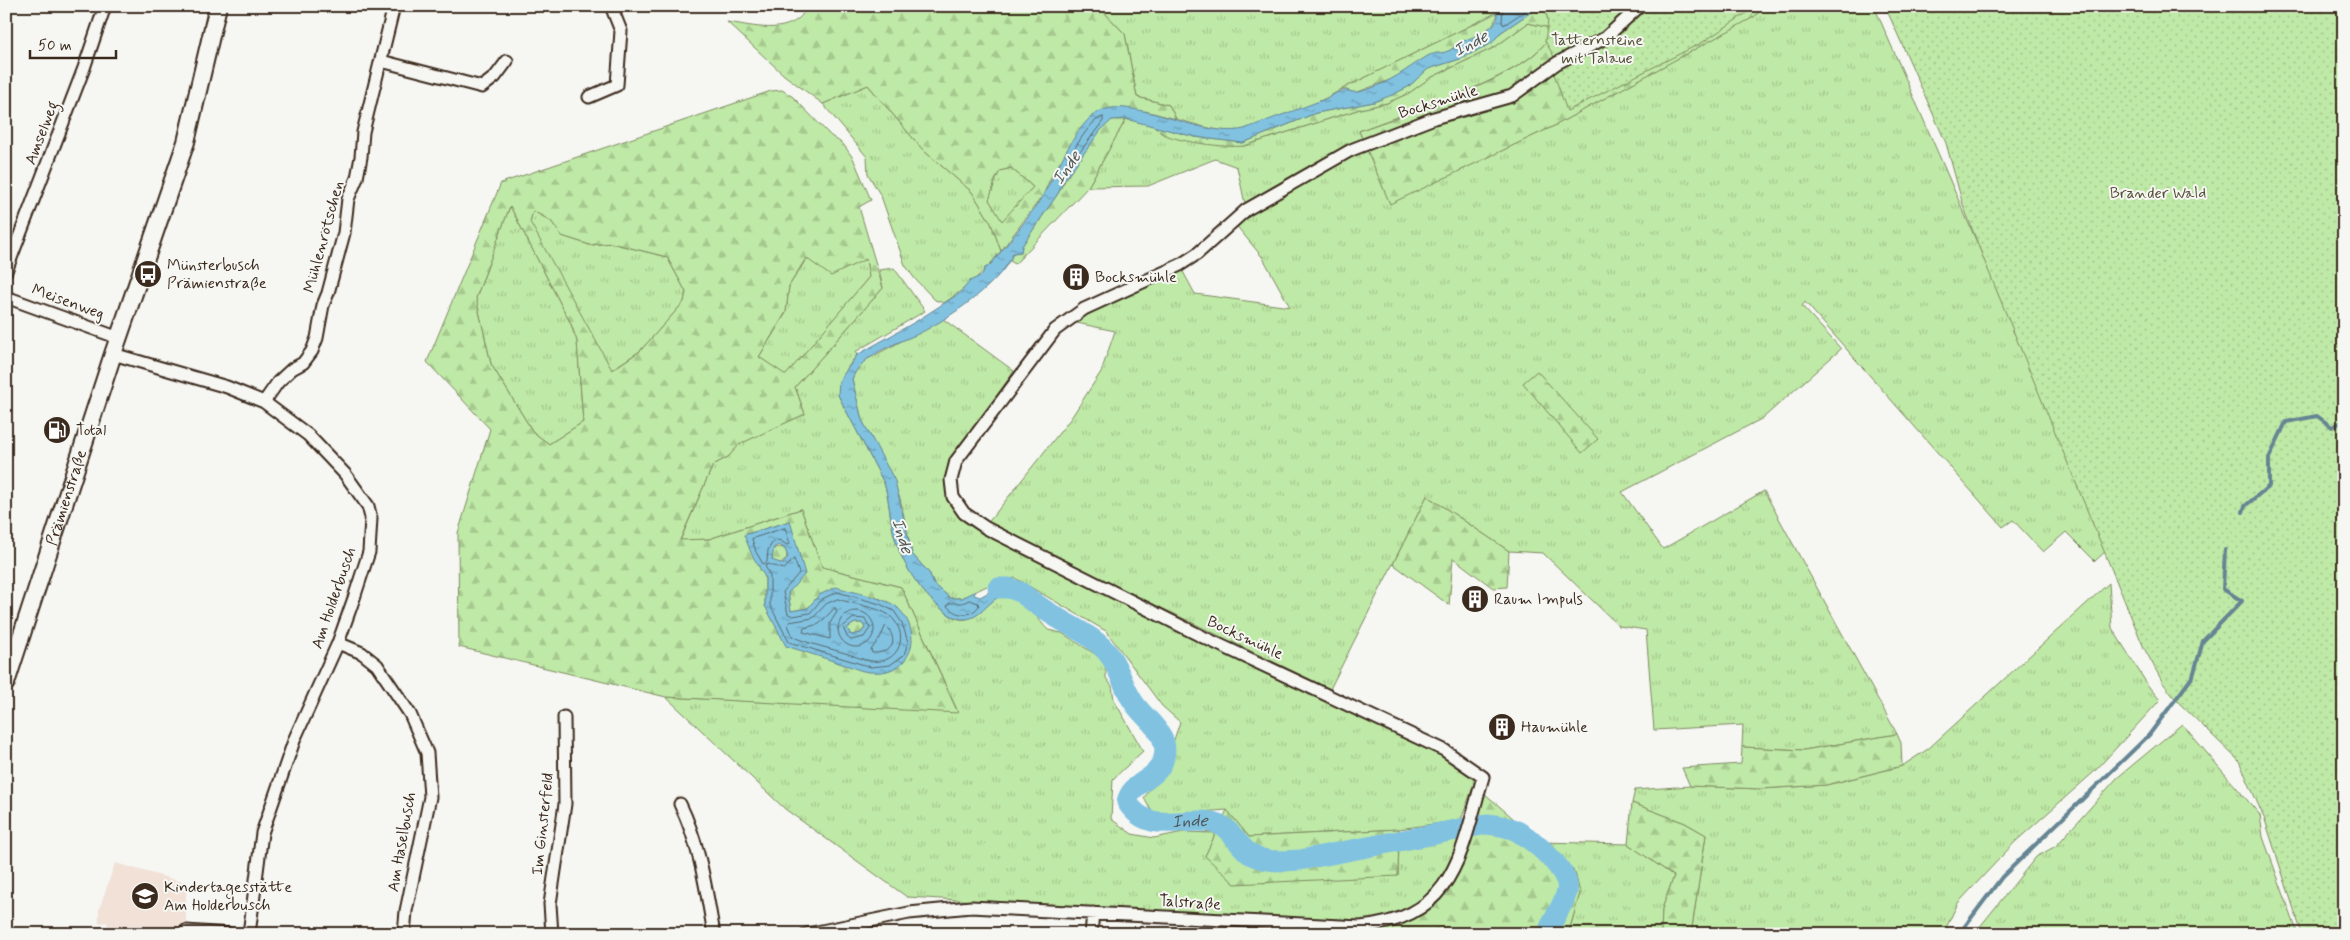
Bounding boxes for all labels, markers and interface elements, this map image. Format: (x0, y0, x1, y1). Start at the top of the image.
water label: Inde (1450, 25, 1493, 63)
scale bar (30, 28, 116, 60)
park label: Tatternsteine mit Talaue (1551, 30, 1643, 69)
text: 50 m (38, 36, 72, 56)
street label: Bocksmühle (1396, 80, 1480, 124)
street label: Amselweg (20, 98, 65, 168)
water label: Inde (1047, 146, 1088, 190)
street label: Mühlenrötschen (299, 179, 349, 295)
park label: Brander Wald (2110, 183, 2206, 204)
place label: Münsterbusch Prämienstraße (167, 255, 267, 294)
bus stop icon: Münsterbusch Prämienstraße (133, 259, 163, 289)
building icon: Bocksmühle (1061, 262, 1091, 292)
place label: Bocksmühle (1095, 267, 1177, 288)
street label: Meisenweg (29, 279, 107, 325)
fuel station icon: Total (42, 415, 72, 445)
place label: Total (76, 420, 106, 441)
street label: Prämienstraße (41, 447, 92, 548)
water label: Inde (885, 515, 919, 557)
street label: Am Holderbusch (307, 544, 361, 652)
building icon: Raum Impuls (1460, 584, 1490, 614)
place label: Raum Impuls (1494, 589, 1583, 610)
street label: Bocksmühle (1203, 611, 1287, 665)
building icon: Haumühle (1487, 712, 1517, 742)
place label: Haumühle (1521, 717, 1588, 738)
street label: Im Ginsterfeld (527, 772, 559, 876)
street label: Am Haselbusch (383, 791, 421, 893)
water label: Inde (1171, 809, 1209, 834)
place label: Kindertagesstätte Am Holderbusch (164, 877, 292, 916)
school or university icon: Kindertagesstätte Am Holderbusch (130, 881, 160, 911)
street label: Talstraße (1158, 890, 1222, 916)

